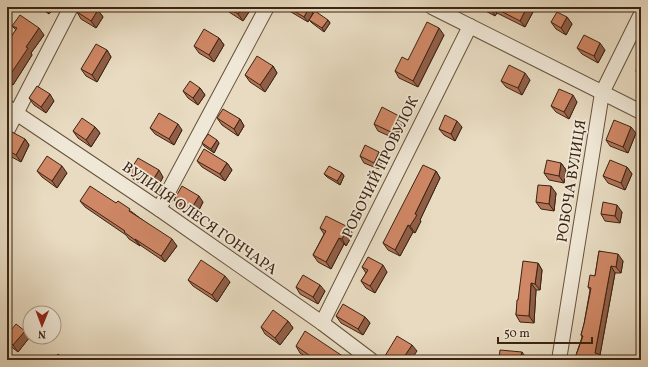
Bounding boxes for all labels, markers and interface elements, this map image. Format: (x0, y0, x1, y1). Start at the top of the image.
street label: РОБОЧИЙ ПРОВУЛОК (338, 93, 425, 242)
street label: РОБОЧА ВУЛИЦЯ (552, 118, 593, 244)
street label: ВУЛИЦЯ ОЛЕСЯ ГОНЧАРА (117, 158, 281, 281)
north arrow (22, 305, 62, 345)
scale bar (498, 319, 592, 345)
text: N (38, 326, 46, 341)
text: 50 m (504, 326, 530, 342)

